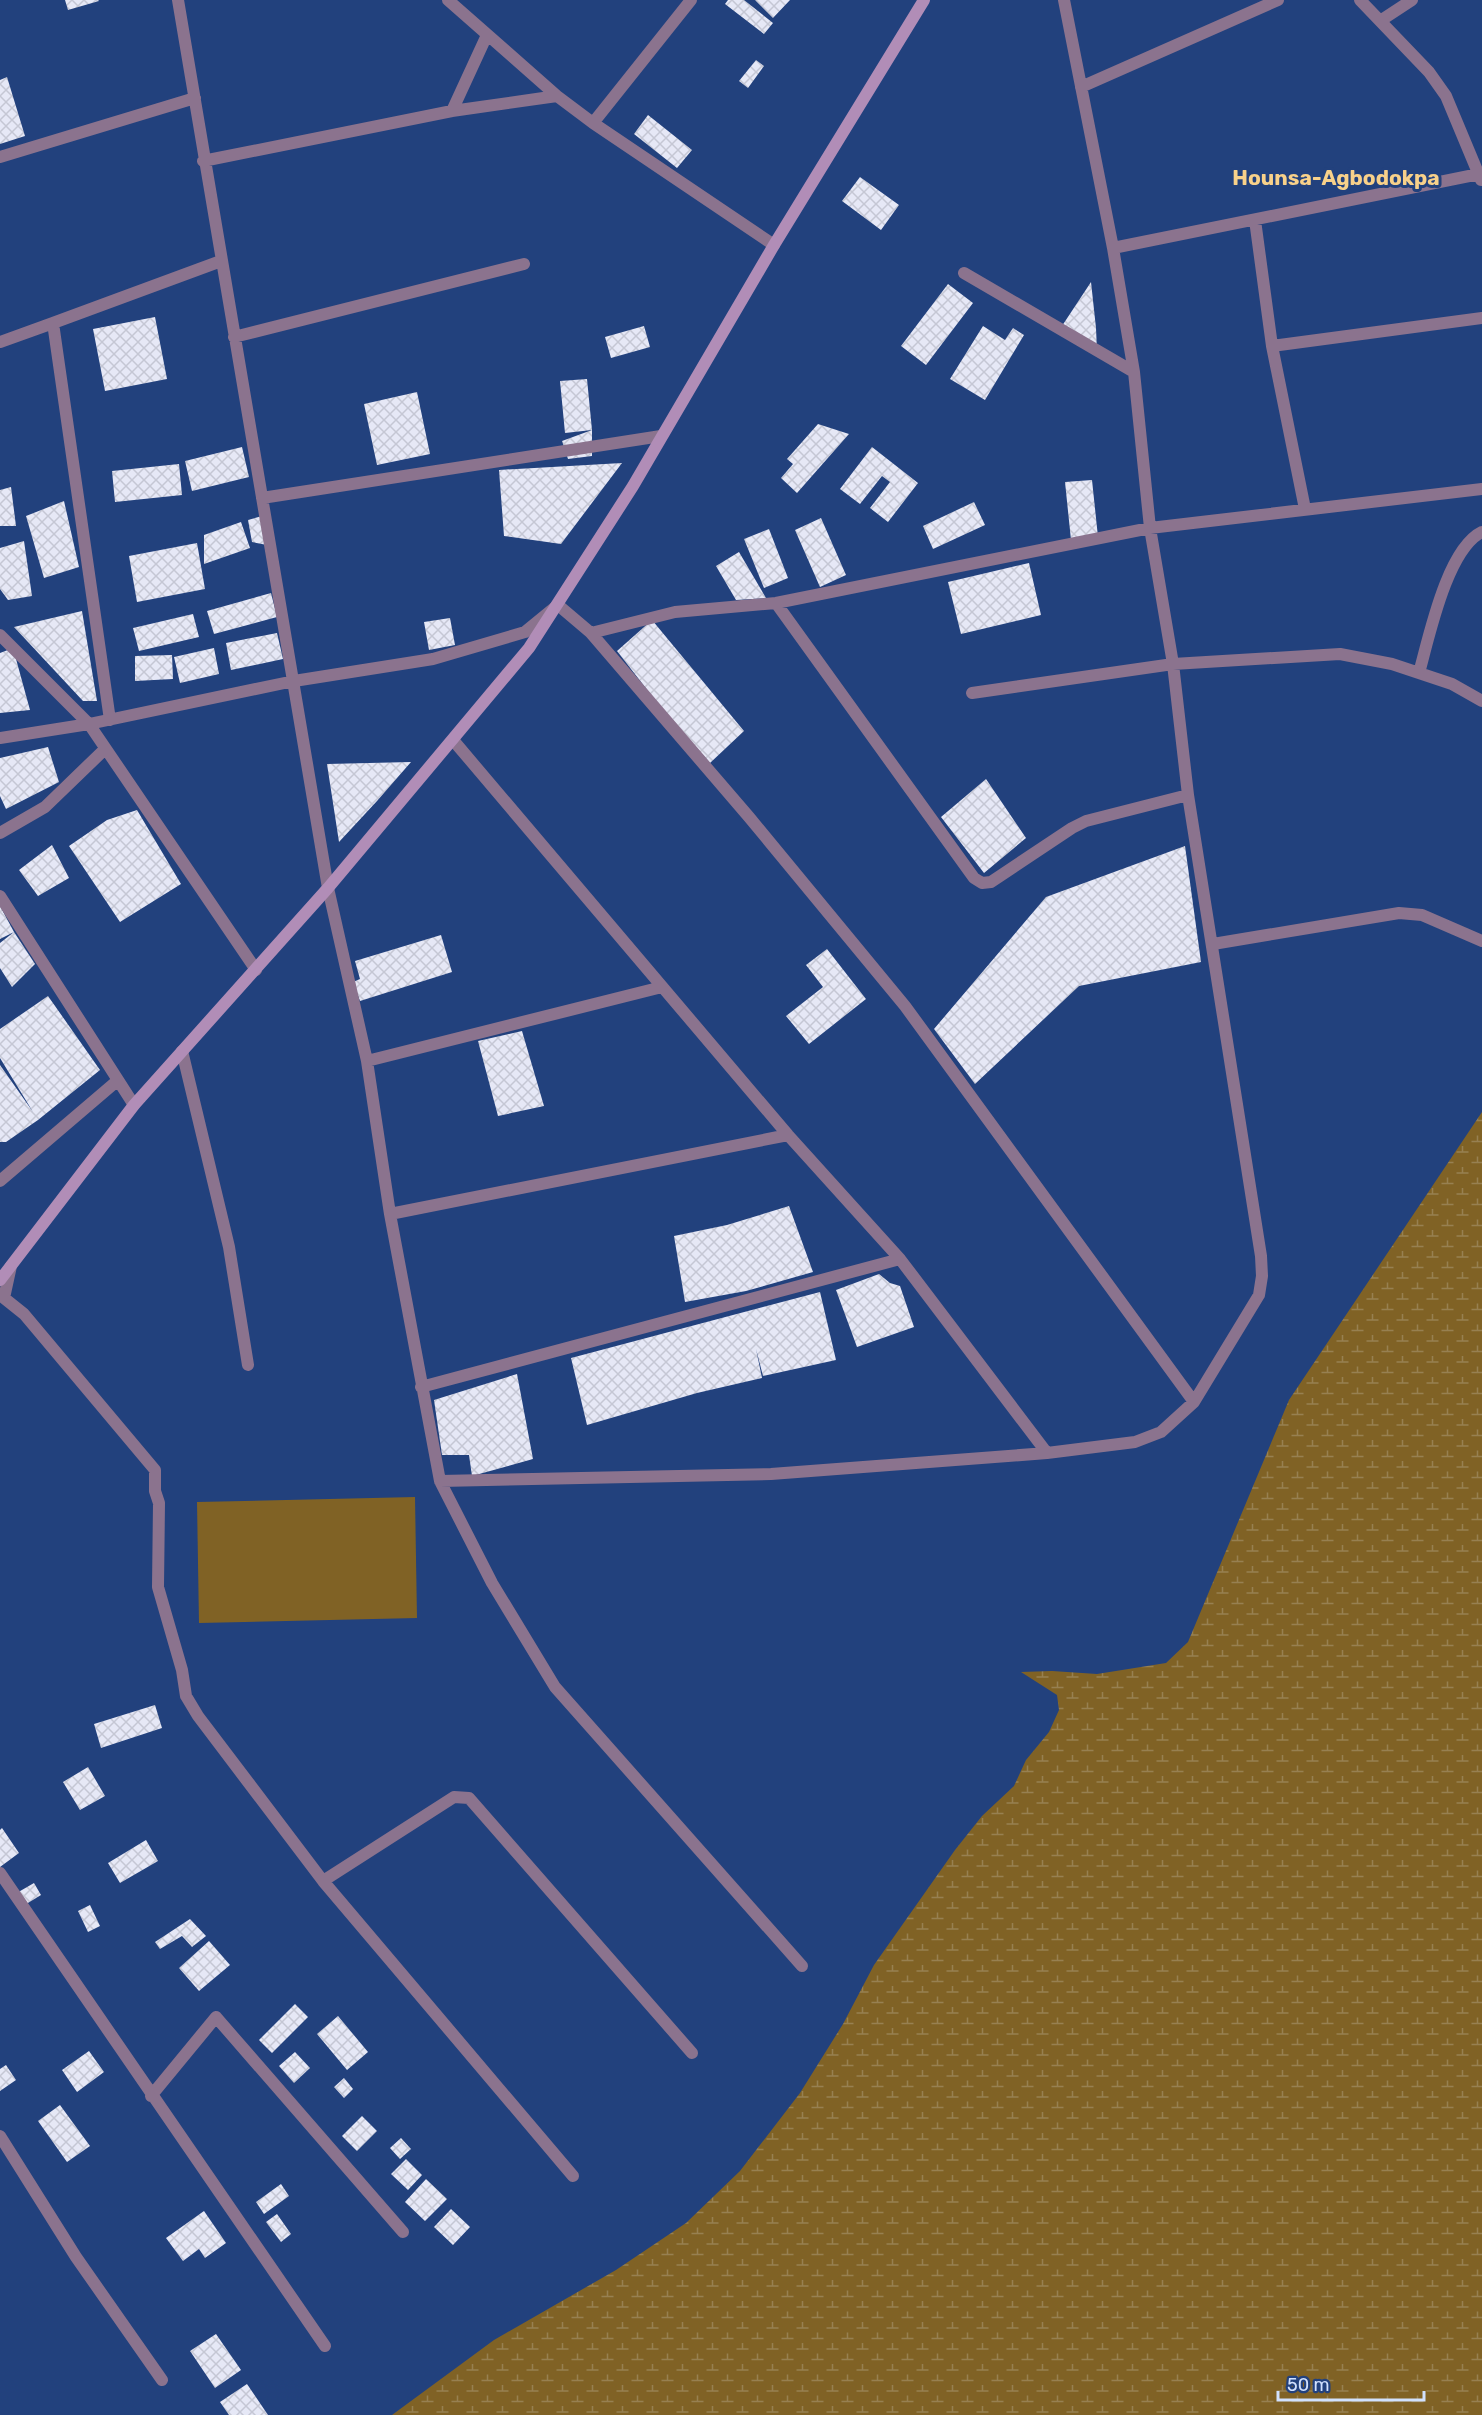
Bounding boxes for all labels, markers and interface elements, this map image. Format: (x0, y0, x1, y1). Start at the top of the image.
district label: Hounsa-Agbodokpa (1232, 165, 1440, 190)
scale bar (1278, 2364, 1424, 2402)
text: 50 m (1287, 2374, 1330, 2396)

